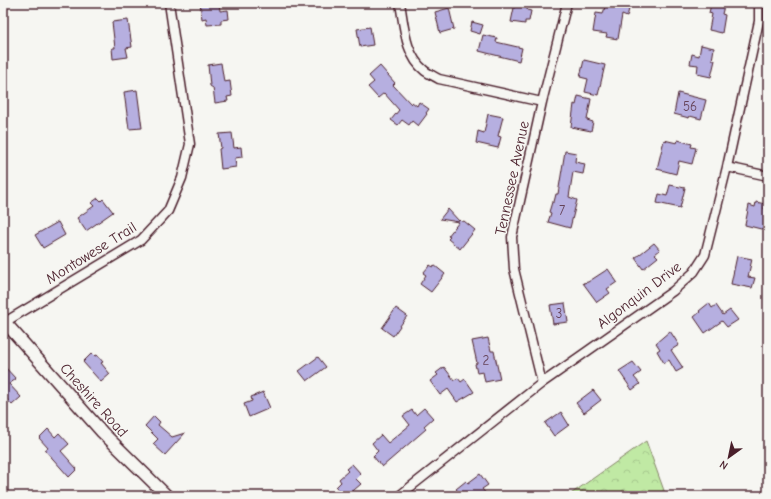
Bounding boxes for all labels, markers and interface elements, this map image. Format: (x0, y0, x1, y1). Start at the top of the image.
house number: 56 (683, 99, 697, 114)
street label: Tennessee Avenue (491, 119, 533, 237)
house number: 7 (559, 203, 565, 218)
street label: Montowese Trail (42, 218, 140, 288)
street label: Algonquin Drive (593, 257, 685, 332)
house number: 3 (556, 306, 562, 321)
house number: 2 (483, 353, 490, 368)
street label: Cheshire Road (56, 359, 132, 441)
north arrow (709, 437, 749, 477)
text: N (717, 458, 730, 472)

